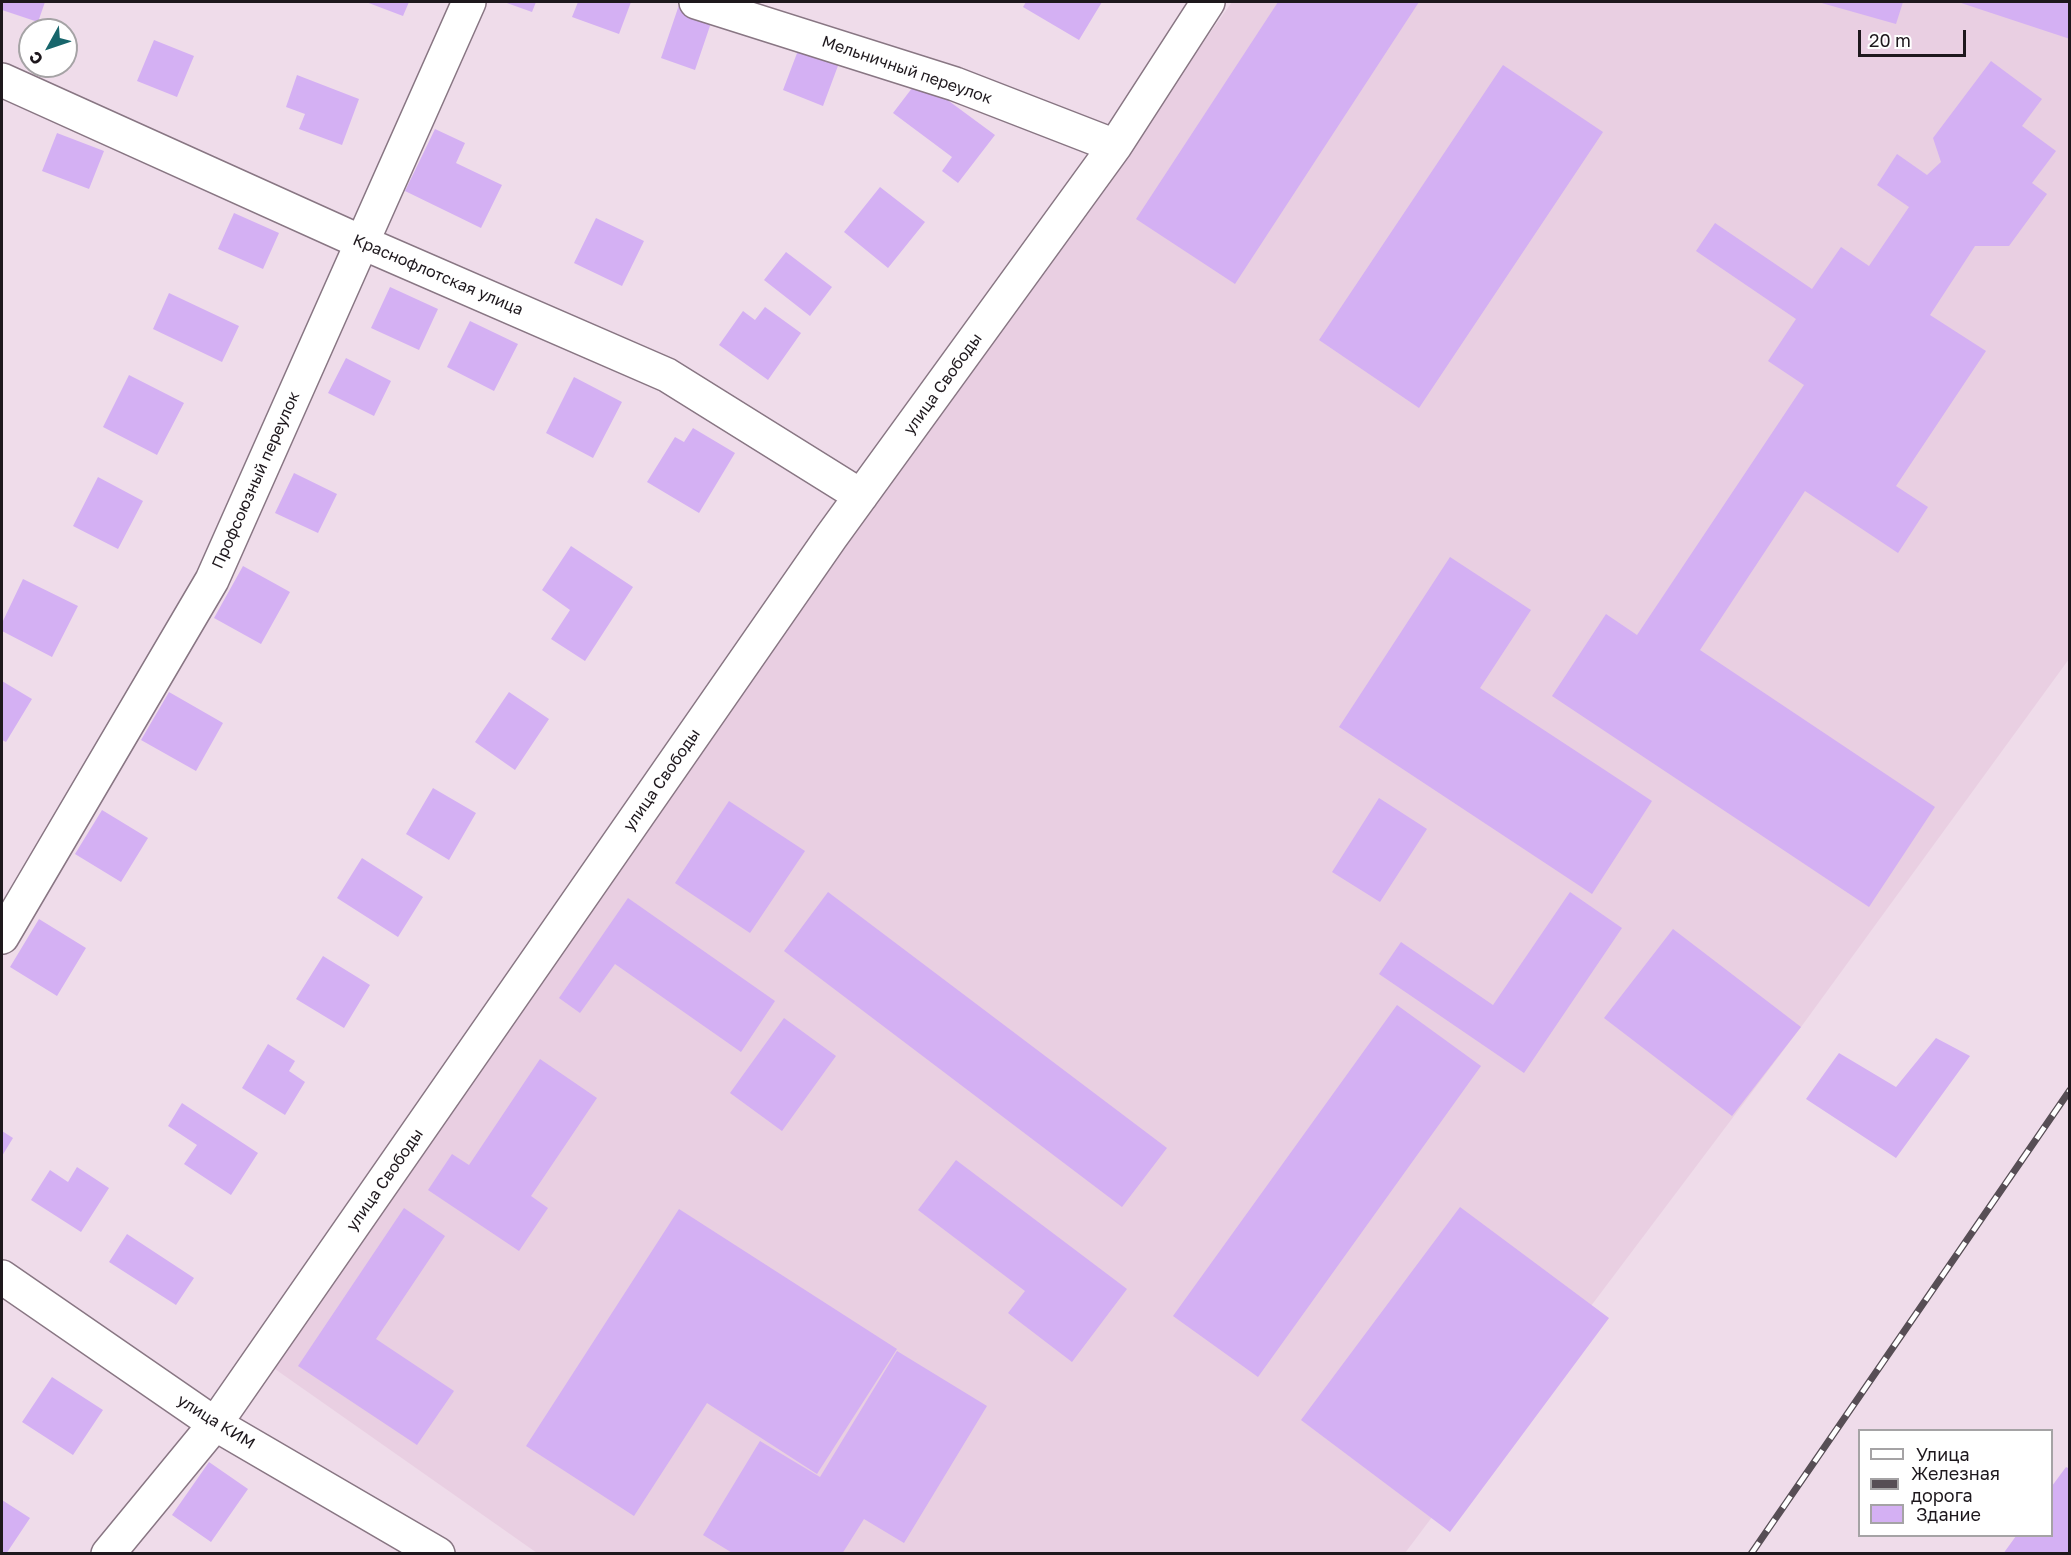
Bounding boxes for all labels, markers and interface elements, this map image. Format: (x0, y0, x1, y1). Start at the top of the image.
north arrow (18, 18, 78, 78)
scale bar (1861, 18, 1969, 56)
text: 20 m (1869, 29, 1911, 51)
street label: Мельничный переулок (819, 32, 995, 108)
text: С (24, 47, 47, 69)
street label: Краснофлотская улица (350, 230, 526, 320)
street label: улица Свободы (900, 330, 986, 438)
street label: Профсоюзный переулок (208, 388, 304, 572)
street label: улица Свободы (620, 725, 704, 835)
street label: улица Свободы (343, 1125, 427, 1235)
street label: улица КИМ (174, 1391, 258, 1453)
legend (1858, 1429, 2053, 1537)
text: Улица (1916, 1443, 1970, 1465)
text: Железная дорога (1911, 1462, 2000, 1506)
text: Здание (1916, 1503, 1981, 1525)

